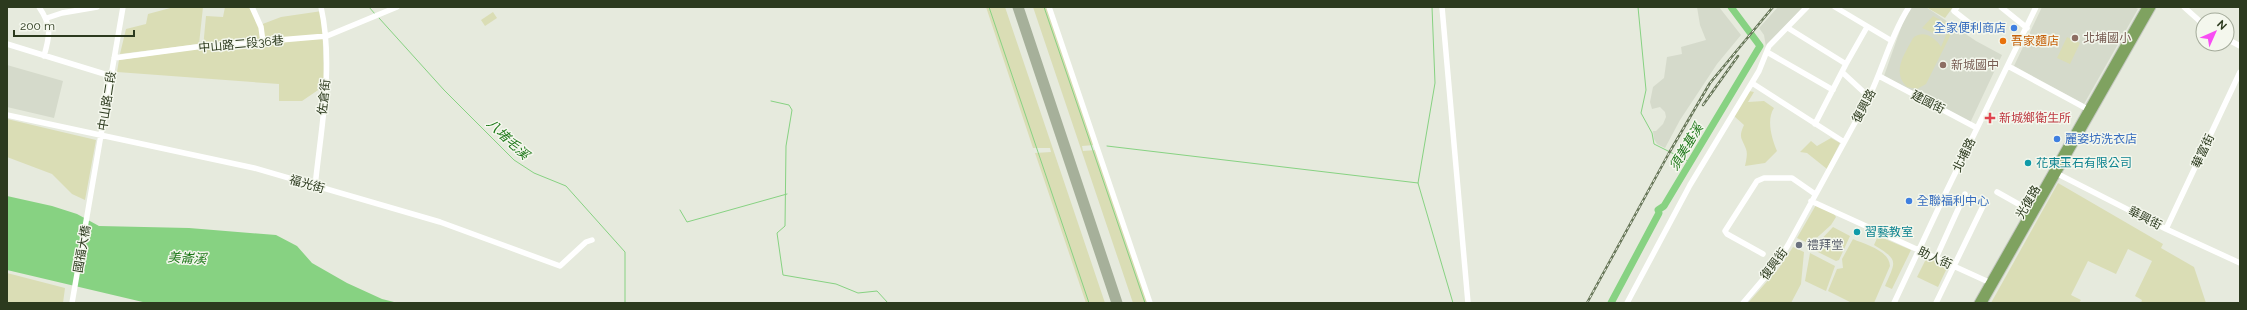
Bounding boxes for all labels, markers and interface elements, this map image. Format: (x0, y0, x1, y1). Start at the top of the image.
scale bar (14, 12, 134, 38)
north arrow (2195, 12, 2235, 52)
text: N (2214, 18, 2229, 33)
text: 200 m (20, 19, 55, 33)
place label: 全家便利商店 (1934, 21, 2006, 35)
marker: 全家便利商店 (2009, 23, 2019, 33)
place label: 北埔國小 (2083, 31, 2131, 45)
street label: 中山路二段36巷 (198, 33, 284, 55)
marker: 北埔國小 (2070, 33, 2080, 43)
place label: 吾家麵店 (2011, 34, 2059, 48)
marker: 吾家麵店 (1998, 36, 2008, 46)
place label: 新城國中 (1951, 58, 1999, 72)
marker: 新城國中 (1938, 60, 1948, 70)
street label: 中山路二段 (95, 70, 119, 132)
street label: 佐倉街 (315, 78, 333, 116)
street label: 復興路 (1849, 87, 1879, 125)
street label: 建國街 (1909, 88, 1947, 116)
place label: 新城鄉衛生所 (1999, 111, 2071, 125)
marker: 新城鄉衛生所 (1984, 112, 1996, 124)
water label: 八堵毛溪 (484, 116, 534, 164)
water label: 須美基溪 (1666, 119, 1707, 173)
place label: 麗姿坊洗衣店 (2065, 132, 2137, 146)
street label: 華富街 (2189, 132, 2217, 170)
marker: 麗姿坊洗衣店 (2052, 134, 2062, 144)
street label: 北埔路 (1950, 136, 1978, 174)
place label: 花東玉石有限公司 (2036, 156, 2132, 170)
marker: 花東玉石有限公司 (2023, 158, 2033, 168)
street label: 福光街 (288, 172, 326, 196)
street label: 光復路 (2013, 183, 2043, 221)
place label: 全聯福利中心 (1917, 194, 1989, 208)
marker: 全聯福利中心 (1904, 196, 1914, 206)
street label: 華興街 (2126, 204, 2164, 232)
street label: 國福大橋 (71, 224, 93, 274)
place label: 習藝教室 (1865, 225, 1913, 239)
marker: 習藝教室 (1852, 227, 1862, 237)
place label: 禮拜堂 (1807, 238, 1843, 252)
marker: 禮拜堂 (1794, 240, 1804, 250)
street label: 助人街 (1916, 244, 1954, 272)
street label: 復興街 (1758, 245, 1790, 283)
water label: 美崙溪 (167, 249, 209, 267)

